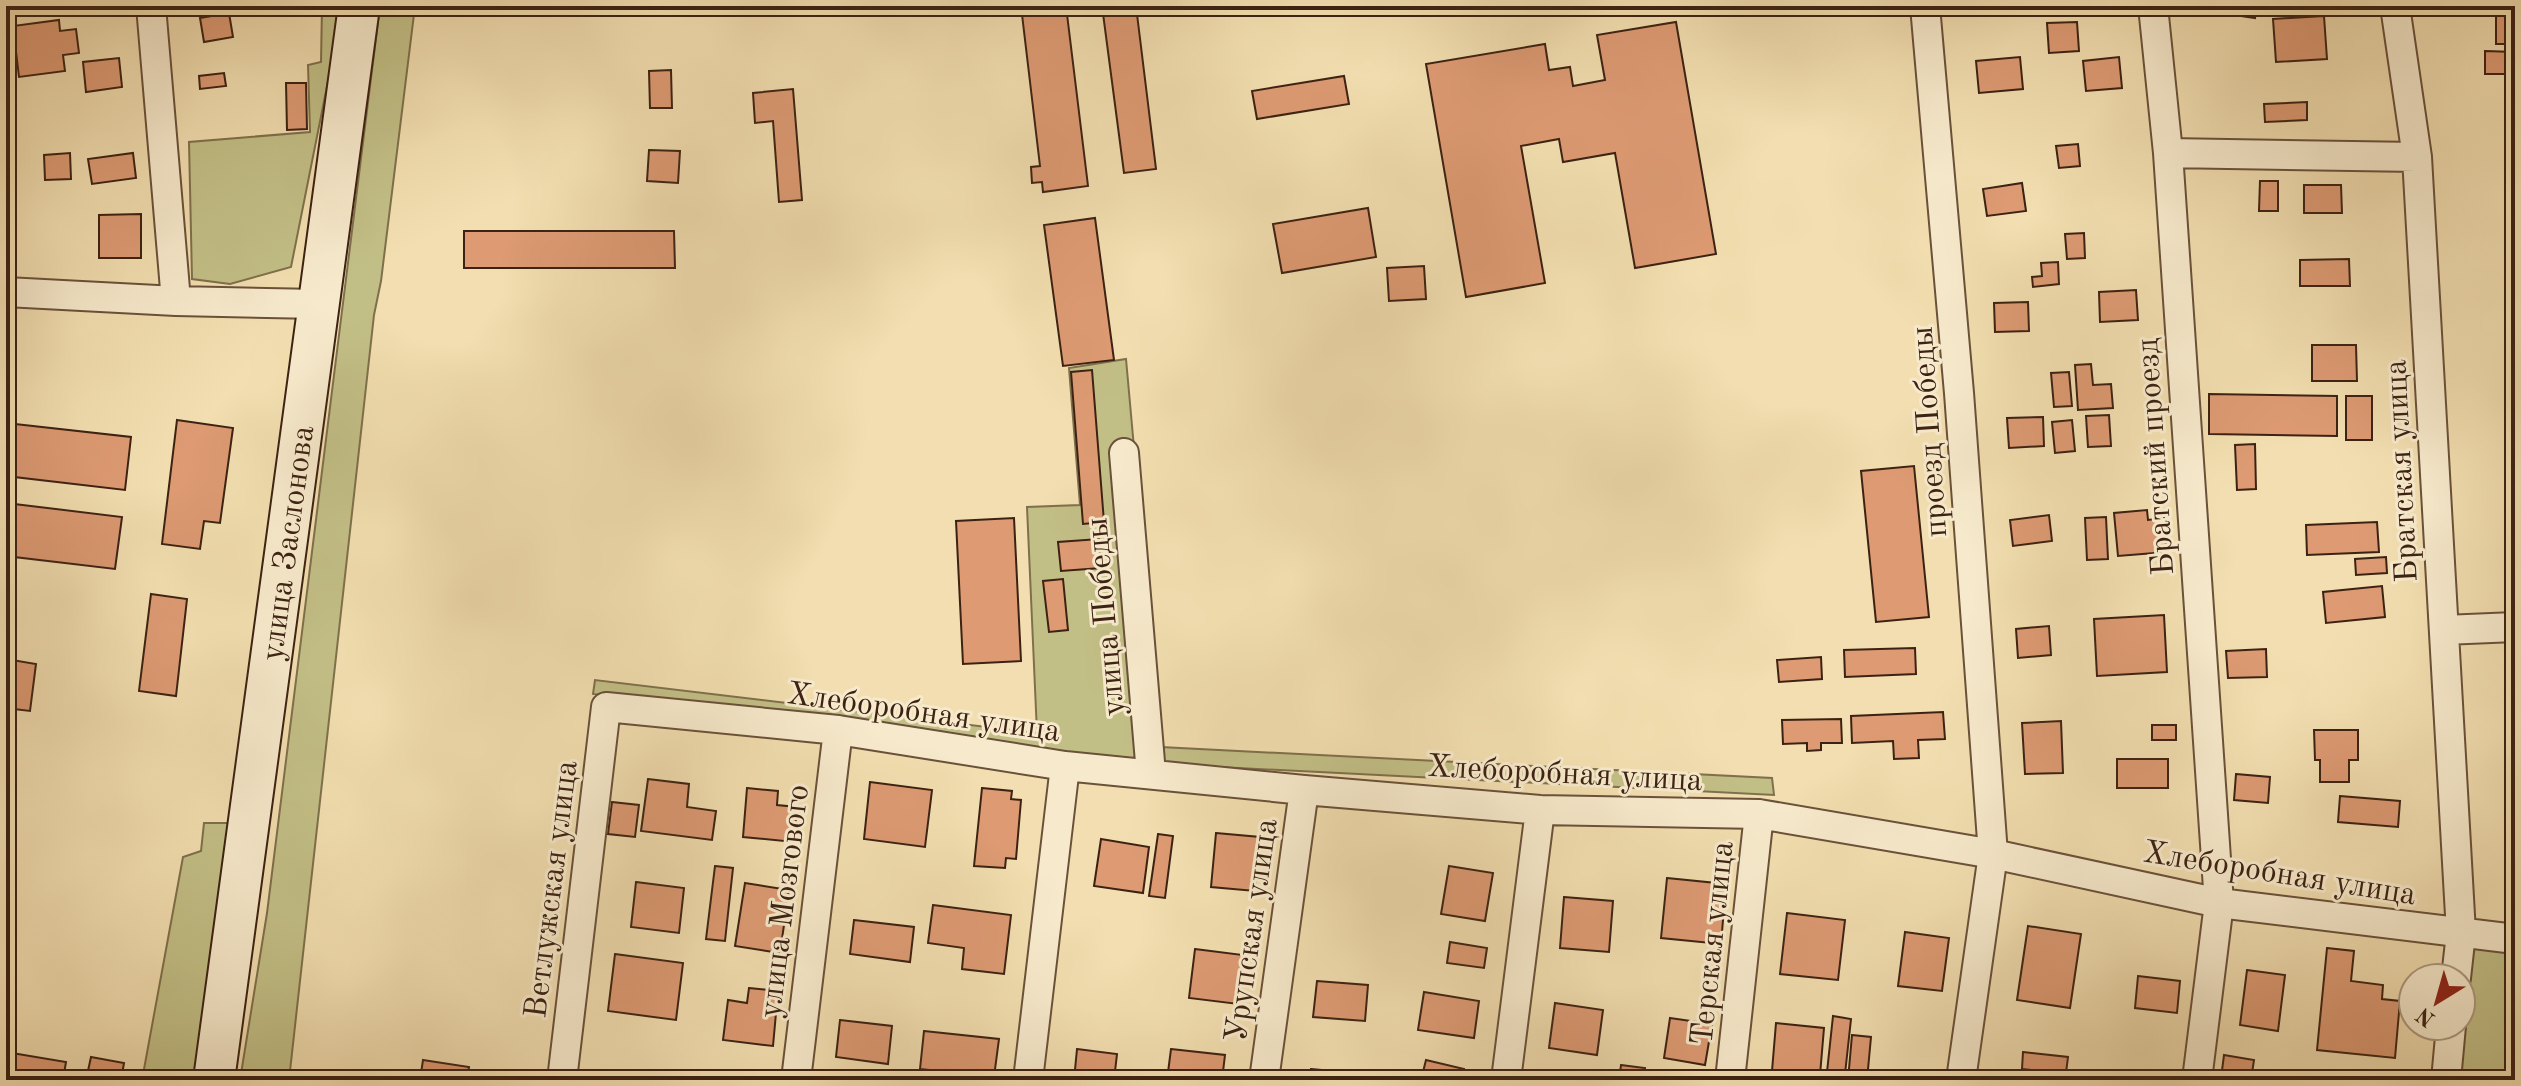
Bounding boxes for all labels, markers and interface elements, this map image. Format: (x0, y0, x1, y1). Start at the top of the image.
street label: проезд Победы (1908, 325, 1954, 539)
street label: Братский проезд (2133, 337, 2181, 577)
street label: Братская улица (2381, 358, 2425, 583)
street label: улица Заслонова (258, 423, 321, 663)
street label: улица Победы (1082, 516, 1132, 717)
street label: Хлеборобная улица (785, 679, 1063, 749)
street label: Хлеборобная улица (1426, 752, 1704, 798)
street label: Ветлужская улица (521, 758, 585, 1020)
street label: улица Мозгового (756, 783, 816, 1020)
street label: Урупская улица (1221, 816, 1285, 1044)
street label: Хлеборобная улица (2141, 838, 2418, 912)
street label: Терская улица (1687, 839, 1741, 1047)
north arrow (2397, 962, 2477, 1042)
text: N (2413, 1002, 2440, 1030)

